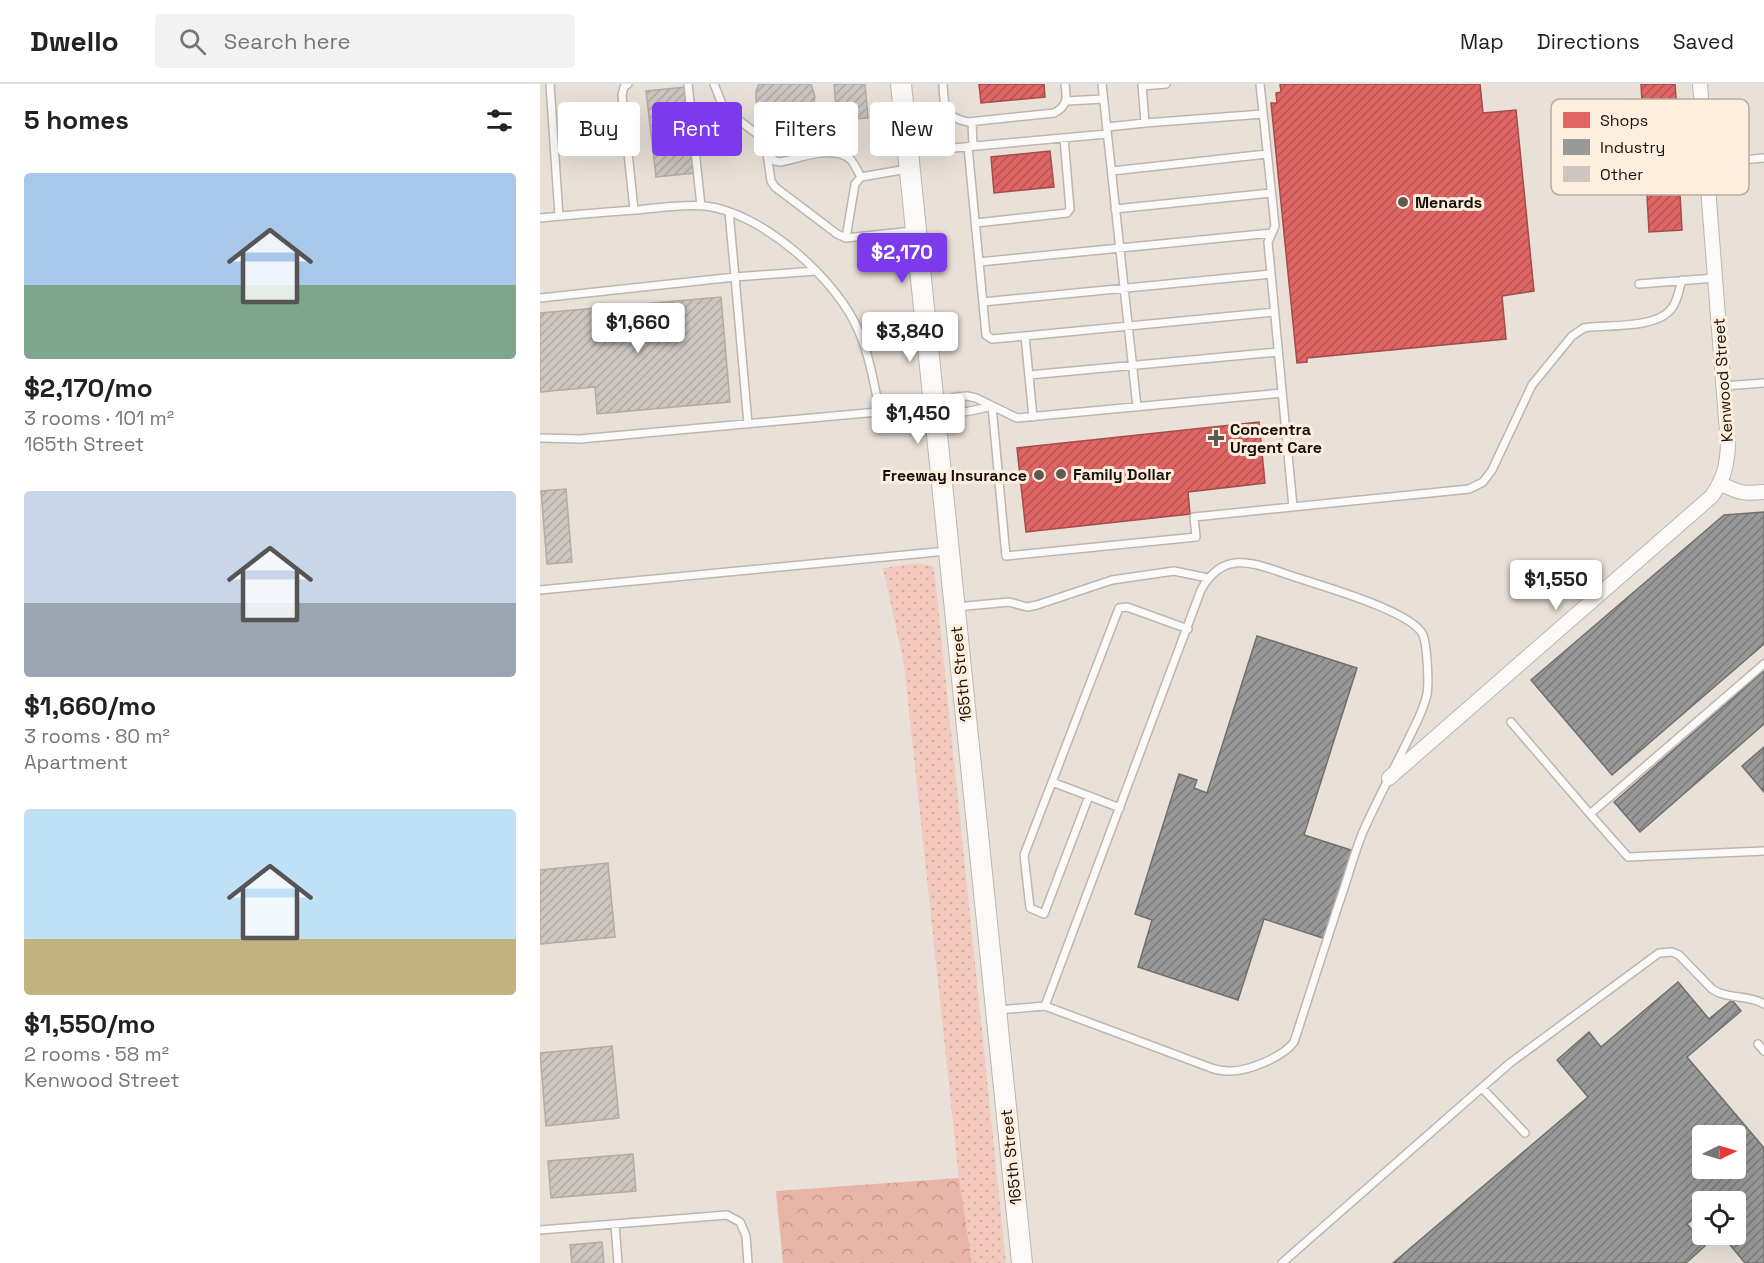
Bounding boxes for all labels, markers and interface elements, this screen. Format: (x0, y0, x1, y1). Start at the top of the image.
search box (155, 14, 575, 68)
text: Dwello (30, 23, 119, 59)
icon: search (176, 25, 209, 58)
text: Search here (224, 27, 351, 55)
text: Map (1460, 28, 1504, 55)
text: Directions (1537, 28, 1640, 55)
text: Saved (1673, 28, 1734, 55)
legend (1551, 99, 1749, 195)
chip: Buy (558, 102, 640, 156)
chip: Rent (652, 102, 742, 156)
chip: Filters (754, 102, 858, 156)
chip: New (870, 102, 955, 156)
text: 5 homes (24, 103, 129, 137)
icon: filters (483, 104, 516, 137)
text: Shops (1600, 110, 1648, 131)
text: Industry (1600, 137, 1665, 158)
text: Other (1600, 164, 1643, 185)
place label: Menards (1415, 192, 1482, 213)
marker: Menards (1396, 195, 1410, 209)
icon: home (216, 212, 324, 320)
pin: $2,170 (853, 233, 951, 284)
text: $2,170 (871, 239, 933, 265)
pin: $1,660 (589, 303, 687, 354)
text: $1,660 (606, 309, 670, 335)
pin: $3,840 (861, 312, 959, 363)
street label: Kenwood Street (1708, 317, 1738, 443)
text: $3,840 (876, 318, 944, 344)
text: $2,170/mo (24, 371, 153, 405)
pin: $1,450 (869, 394, 967, 445)
text: $1,450 (886, 400, 950, 426)
text: 3 rooms · 101 m² (24, 405, 174, 431)
place label: Concentra Urgent Care (1230, 419, 1322, 458)
marker: Concentra Urgent Care (1207, 429, 1225, 447)
text: 165th Street (24, 431, 144, 457)
place label: Family Dollar (1073, 464, 1171, 485)
place label: Freeway Insurance (882, 465, 1027, 486)
marker: Family Dollar (1054, 467, 1068, 481)
marker: Freeway Insurance (1032, 468, 1046, 482)
icon: home (216, 530, 324, 638)
pin: $1,550 (1507, 560, 1605, 611)
text: $1,550 (1524, 566, 1588, 592)
street label: 165th Street (946, 625, 976, 723)
text: $1,660/mo (24, 689, 156, 723)
text: 3 rooms · 80 m² (24, 723, 170, 749)
text: Apartment (24, 749, 128, 775)
icon: home (216, 848, 324, 956)
text: $1,550/mo (24, 1007, 155, 1041)
text: 2 rooms · 58 m² (24, 1041, 169, 1067)
text: Kenwood Street (24, 1067, 179, 1093)
street label: 165th Street (996, 1108, 1026, 1206)
north arrow (1692, 1125, 1746, 1179)
map controls (1692, 1125, 1746, 1245)
button: locate (1692, 1191, 1746, 1245)

